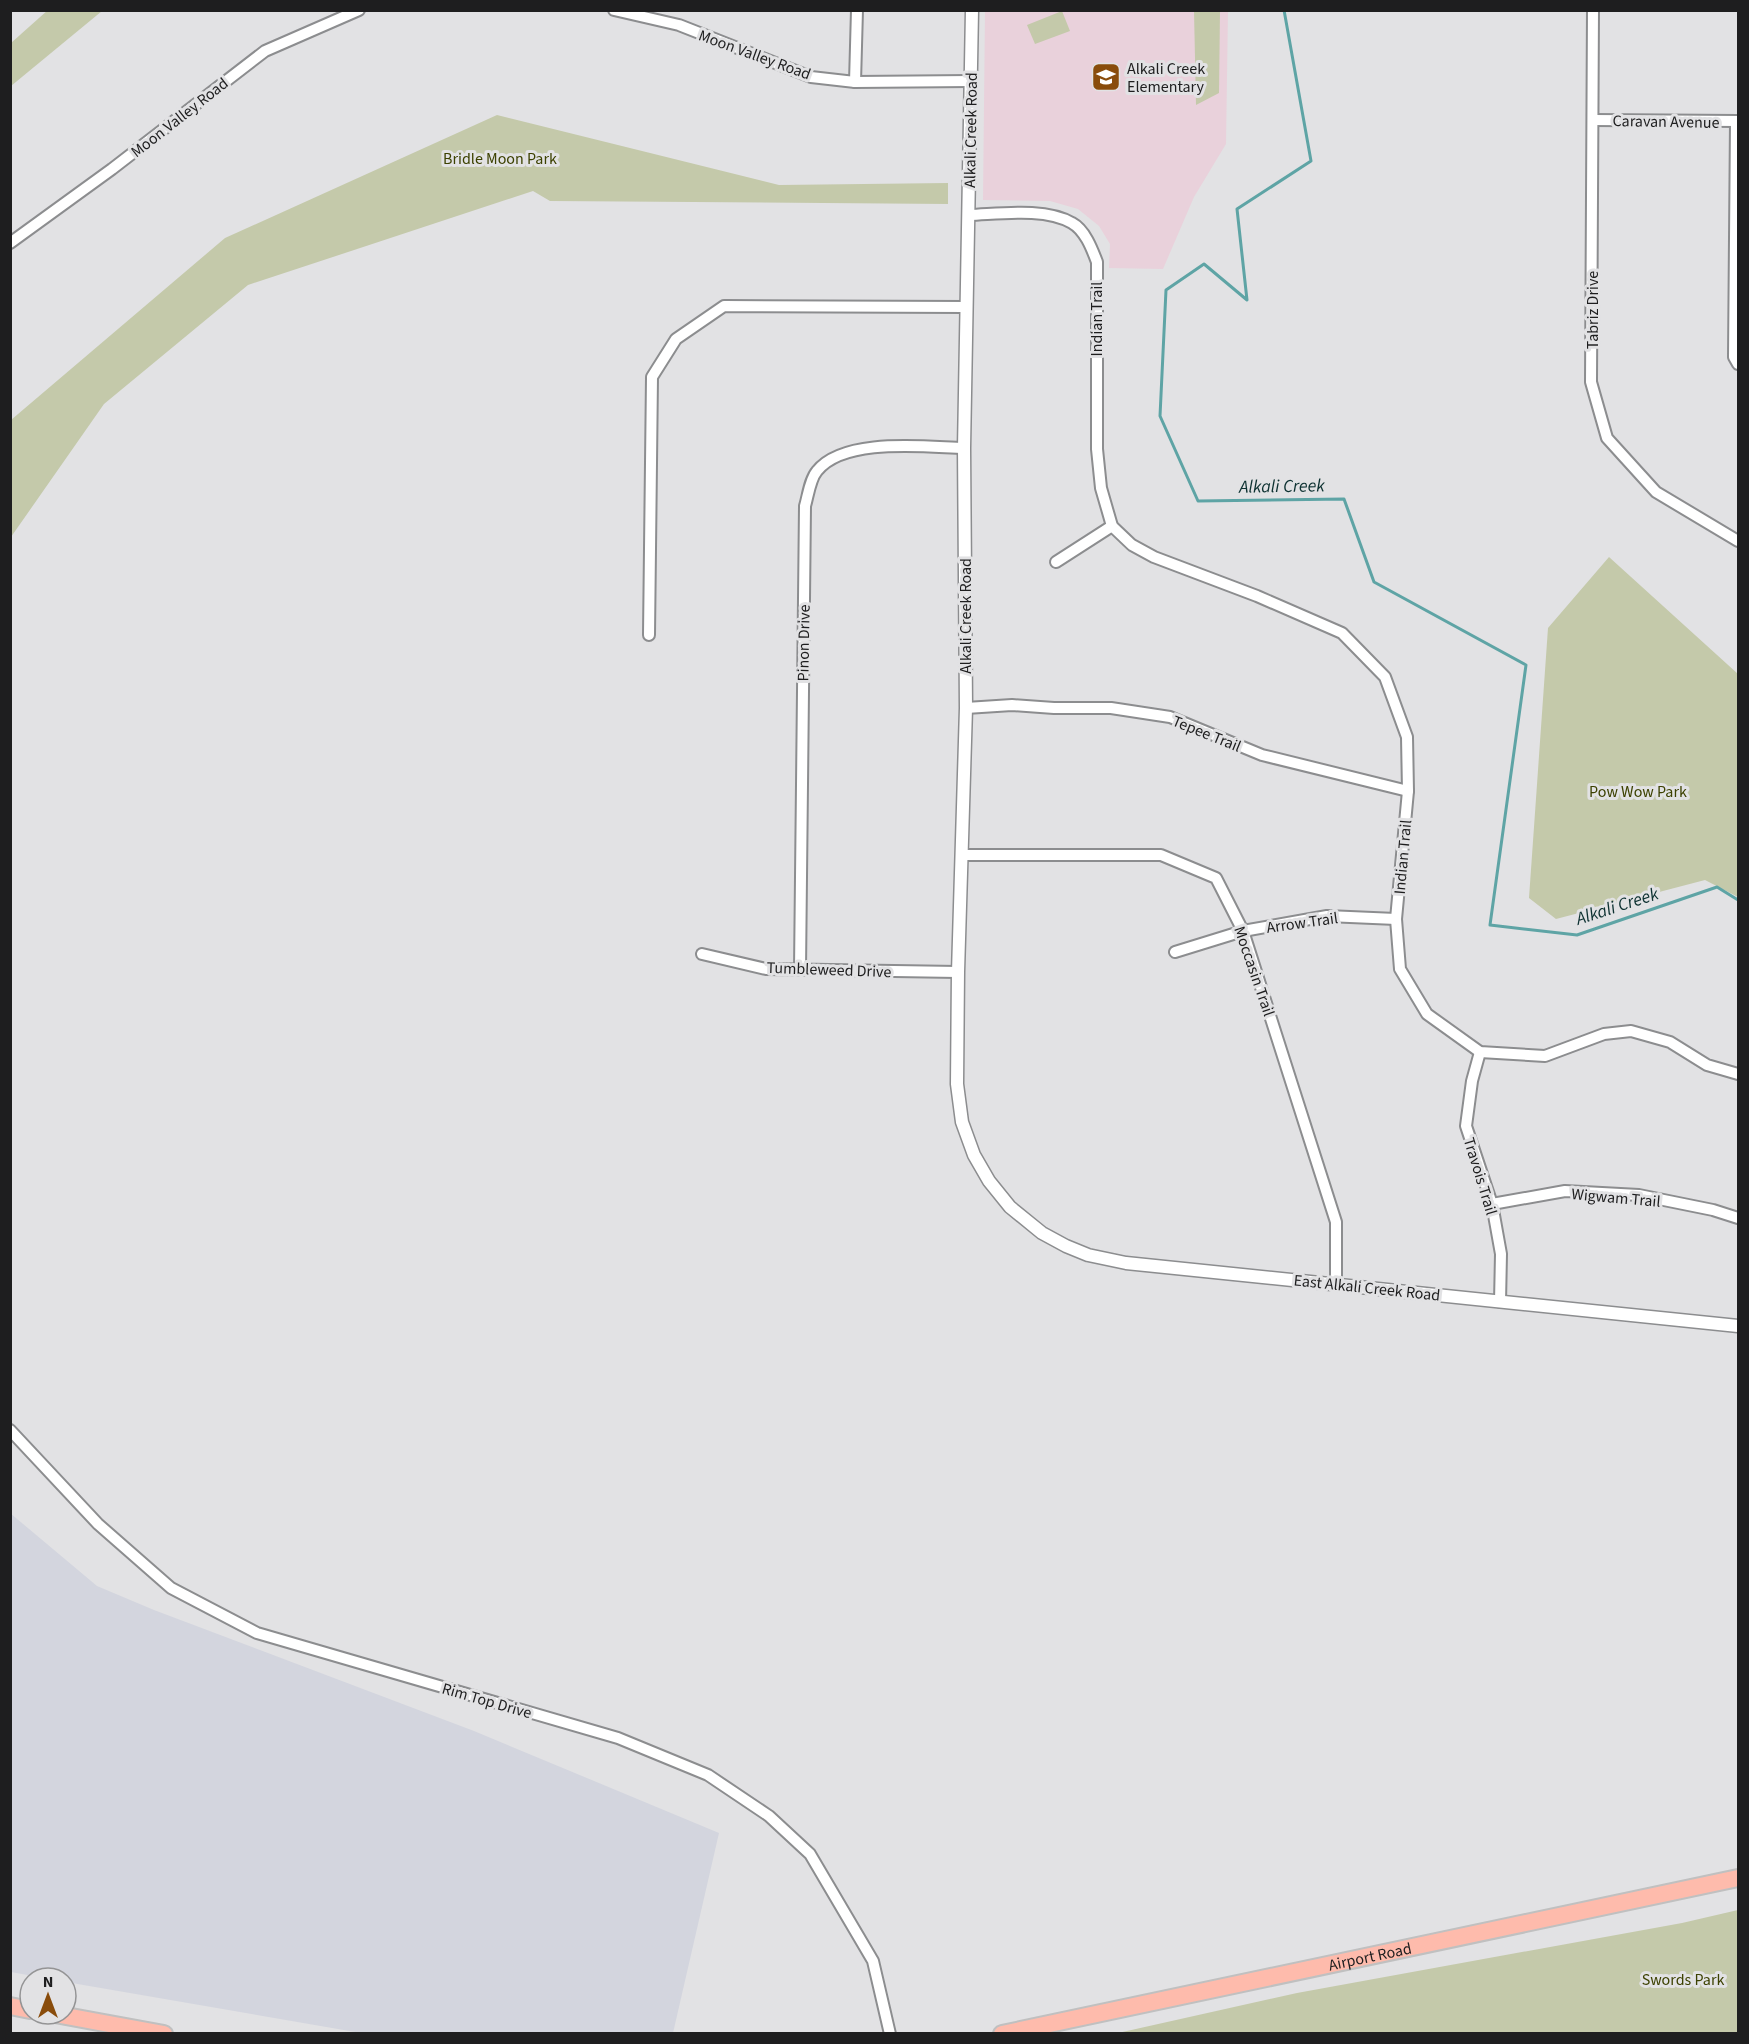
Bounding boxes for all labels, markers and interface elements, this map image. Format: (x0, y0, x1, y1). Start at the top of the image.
street label: Moon Valley Road (695, 24, 814, 85)
place label: Alkali Creek Elementary (1127, 58, 1205, 98)
school or university icon: Alkali Creek Elementary (1090, 61, 1122, 93)
street label: Alkali Creek Road (959, 72, 983, 188)
street label: Moon Valley Road (126, 73, 233, 163)
street label: Caravan Avenue (1612, 110, 1720, 134)
park label: Bridle Moon Park (443, 148, 557, 170)
street label: Tabriz Drive (1582, 271, 1604, 349)
street label: Indian Trail (1086, 282, 1108, 356)
water label: Alkali Creek (1238, 473, 1325, 500)
street label: Alkali Creek Road (955, 558, 977, 674)
street label: Pinon Drive (792, 604, 816, 682)
street label: Tepee Trail (1169, 710, 1244, 758)
park label: Pow Wow Park (1589, 781, 1687, 803)
street label: Indian Trail (1389, 819, 1417, 895)
water label: Alkali Creek (1572, 881, 1662, 932)
street label: Arrow Trail (1265, 907, 1339, 939)
street label: Moccasin Trail (1228, 923, 1280, 1019)
street label: Tumbleweed Drive (766, 957, 892, 983)
street label: Travois Trail (1458, 1135, 1502, 1218)
street label: Wigwam Trail (1570, 1183, 1661, 1213)
street label: East Alkali Creek Road (1293, 1269, 1441, 1307)
street label: Rim Top Drive (439, 1678, 534, 1724)
street label: Airport Road (1326, 1938, 1414, 1977)
north arrow (18, 1966, 78, 2026)
park label: Swords Park (1642, 1969, 1724, 1991)
text: N (43, 1971, 53, 1993)

